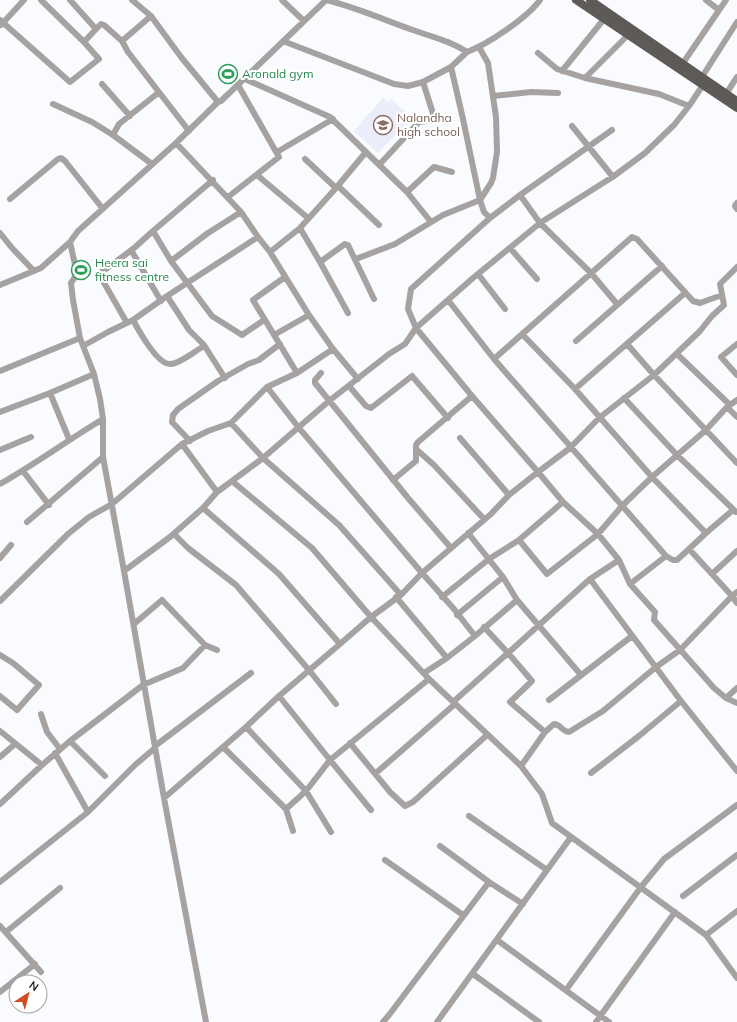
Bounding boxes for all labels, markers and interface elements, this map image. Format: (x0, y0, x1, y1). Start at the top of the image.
sports icon: Aronald gym (217, 63, 239, 85)
place label: Aronald gym (242, 66, 314, 81)
place label: Nalandha high school (397, 110, 460, 139)
school or university icon: Nalandha high school (372, 114, 394, 136)
place label: Heera sai fitness centre (95, 255, 169, 284)
sports icon: Heera sai fitness centre (70, 259, 92, 281)
north arrow (8, 974, 48, 1014)
text: N (26, 978, 41, 994)

